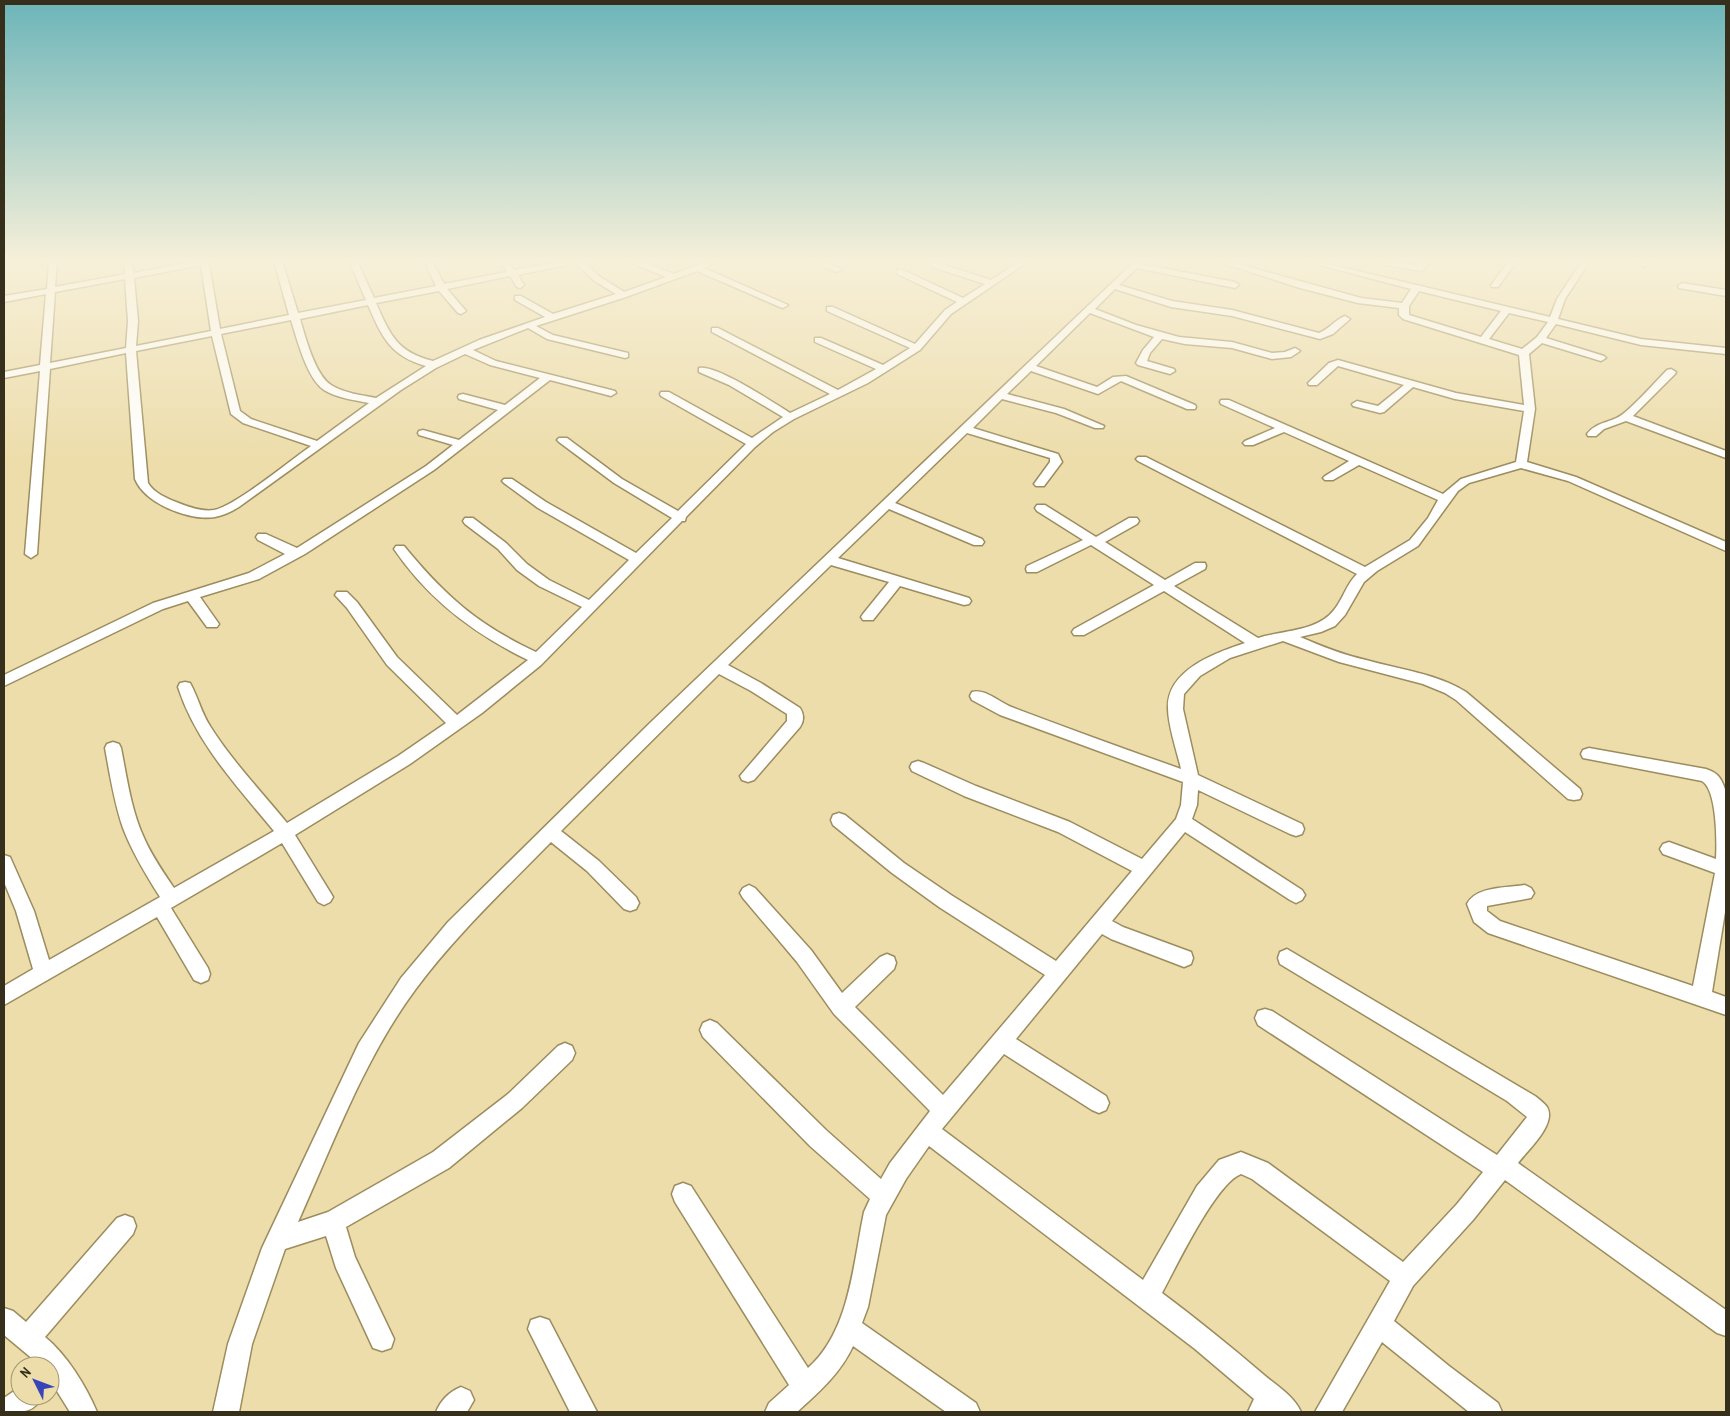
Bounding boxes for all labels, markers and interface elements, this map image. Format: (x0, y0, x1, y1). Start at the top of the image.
north arrow (10, 1356, 60, 1406)
text: N (16, 1363, 35, 1381)

